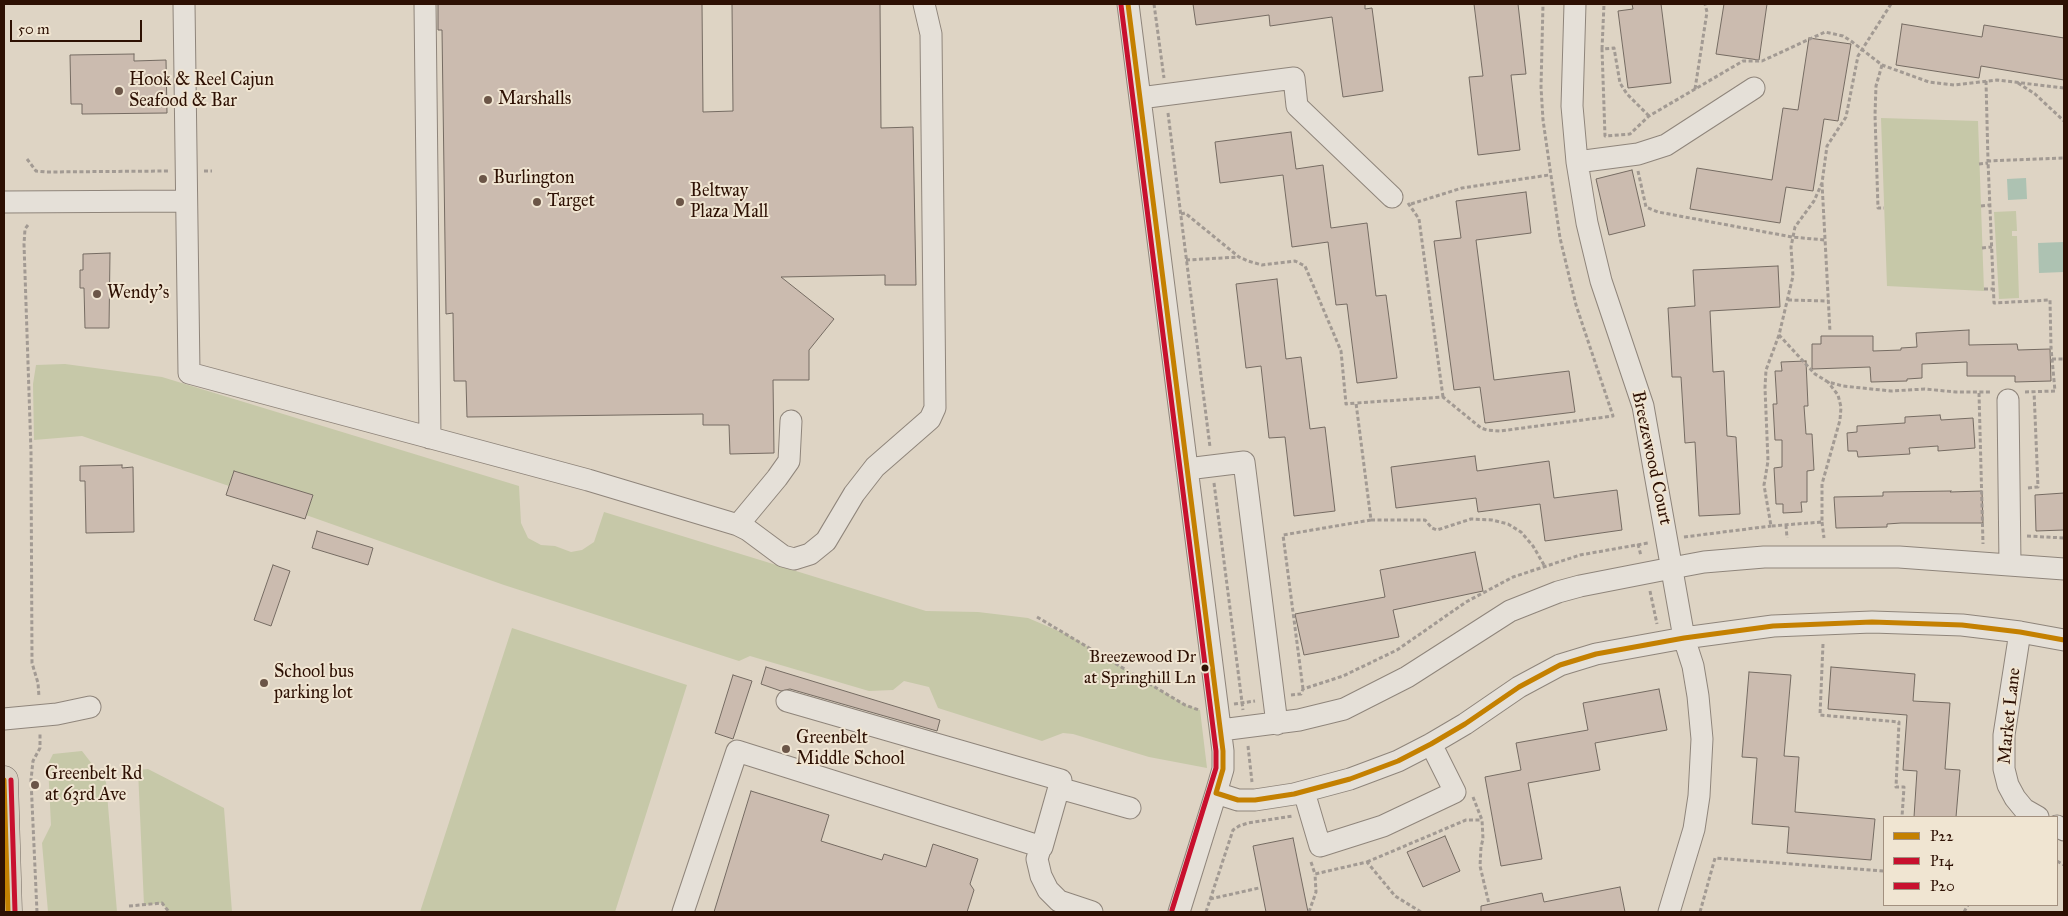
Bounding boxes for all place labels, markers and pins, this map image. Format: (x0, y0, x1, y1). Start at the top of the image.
place label: Hook & Reel Cajun Seafood & Bar (129, 70, 274, 112)
marker: Hook & Reel Cajun Seafood & Bar (113, 85, 125, 97)
place label: Marshalls (498, 89, 571, 111)
marker: Marshalls (482, 94, 494, 106)
place label: Burlington (493, 168, 574, 190)
marker: Burlington (477, 173, 489, 185)
place label: Beltway Plaza Mall (690, 181, 768, 223)
place label: Target (547, 191, 595, 213)
marker: Target (531, 196, 543, 208)
marker: Beltway Plaza Mall (674, 196, 686, 208)
place label: Wendy's (107, 283, 169, 305)
marker: Wendy's (91, 288, 103, 300)
place label: Breezewood Dr at Springhill Ln (1084, 648, 1196, 688)
place label: School bus parking lot (274, 662, 354, 704)
marker: Breezewood Dr at Springhill Ln (1200, 663, 1210, 673)
marker: School bus parking lot (258, 677, 270, 689)
place label: Greenbelt Middle School (796, 728, 905, 771)
marker: Greenbelt Middle School (780, 743, 792, 755)
place label: Greenbelt Rd at 63rd Ave (45, 764, 142, 806)
marker: Greenbelt Rd at 63rd Ave (29, 779, 41, 791)

